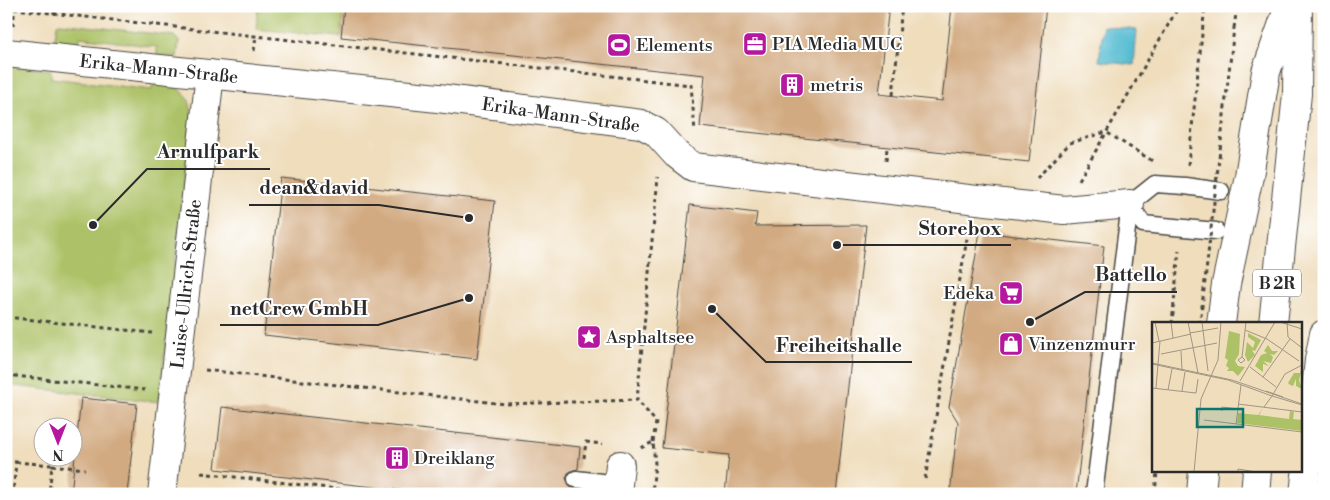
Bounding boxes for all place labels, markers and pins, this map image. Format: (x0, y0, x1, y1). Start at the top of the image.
office icon: PIA Media MUC (742, 31, 768, 57)
sports icon: Elements (606, 32, 632, 58)
place label: PIA Media MUC (772, 33, 902, 56)
place label: Elements (636, 34, 713, 57)
building icon: metris (779, 72, 805, 98)
place label: metris (810, 74, 863, 97)
callout: Arnulfpark (147, 135, 270, 169)
callout: dean&david (249, 171, 379, 205)
callout: Storebox (908, 211, 1011, 245)
callout: Battello (1085, 258, 1177, 292)
supermarket icon: Edeka (998, 280, 1024, 306)
place label: Edeka (943, 282, 995, 305)
callout: netCrew GmbH (220, 291, 378, 325)
place icon: Asphaltsee (576, 324, 602, 350)
place label: Asphaltsee (605, 326, 694, 349)
callout: Freiheitshalle (766, 328, 912, 362)
shop icon: Vinzenzmurr (998, 331, 1024, 357)
place label: Vinzenzmurr (1027, 333, 1136, 356)
building icon: Dreiklang (384, 445, 410, 471)
place label: Dreiklang (414, 447, 495, 470)

